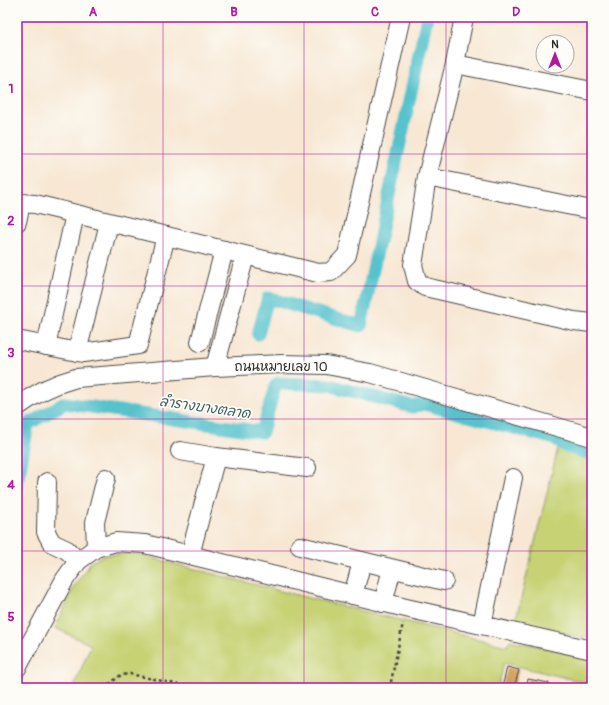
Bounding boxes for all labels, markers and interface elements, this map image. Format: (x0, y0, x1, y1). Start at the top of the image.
text: A (89, 4, 98, 20)
text: B (230, 4, 238, 20)
text: C (371, 4, 379, 20)
text: D (512, 4, 520, 20)
north arrow (535, 34, 575, 74)
text: N (551, 38, 559, 51)
text: 1 (8, 81, 14, 97)
text: 2 (7, 213, 15, 229)
text: 3 (7, 345, 15, 361)
street label: ถนนหมายเลข 10 (234, 359, 328, 375)
water label: ลำรางบางตลาด (158, 392, 253, 422)
text: 4 (7, 477, 15, 493)
text: 5 (7, 609, 15, 625)

